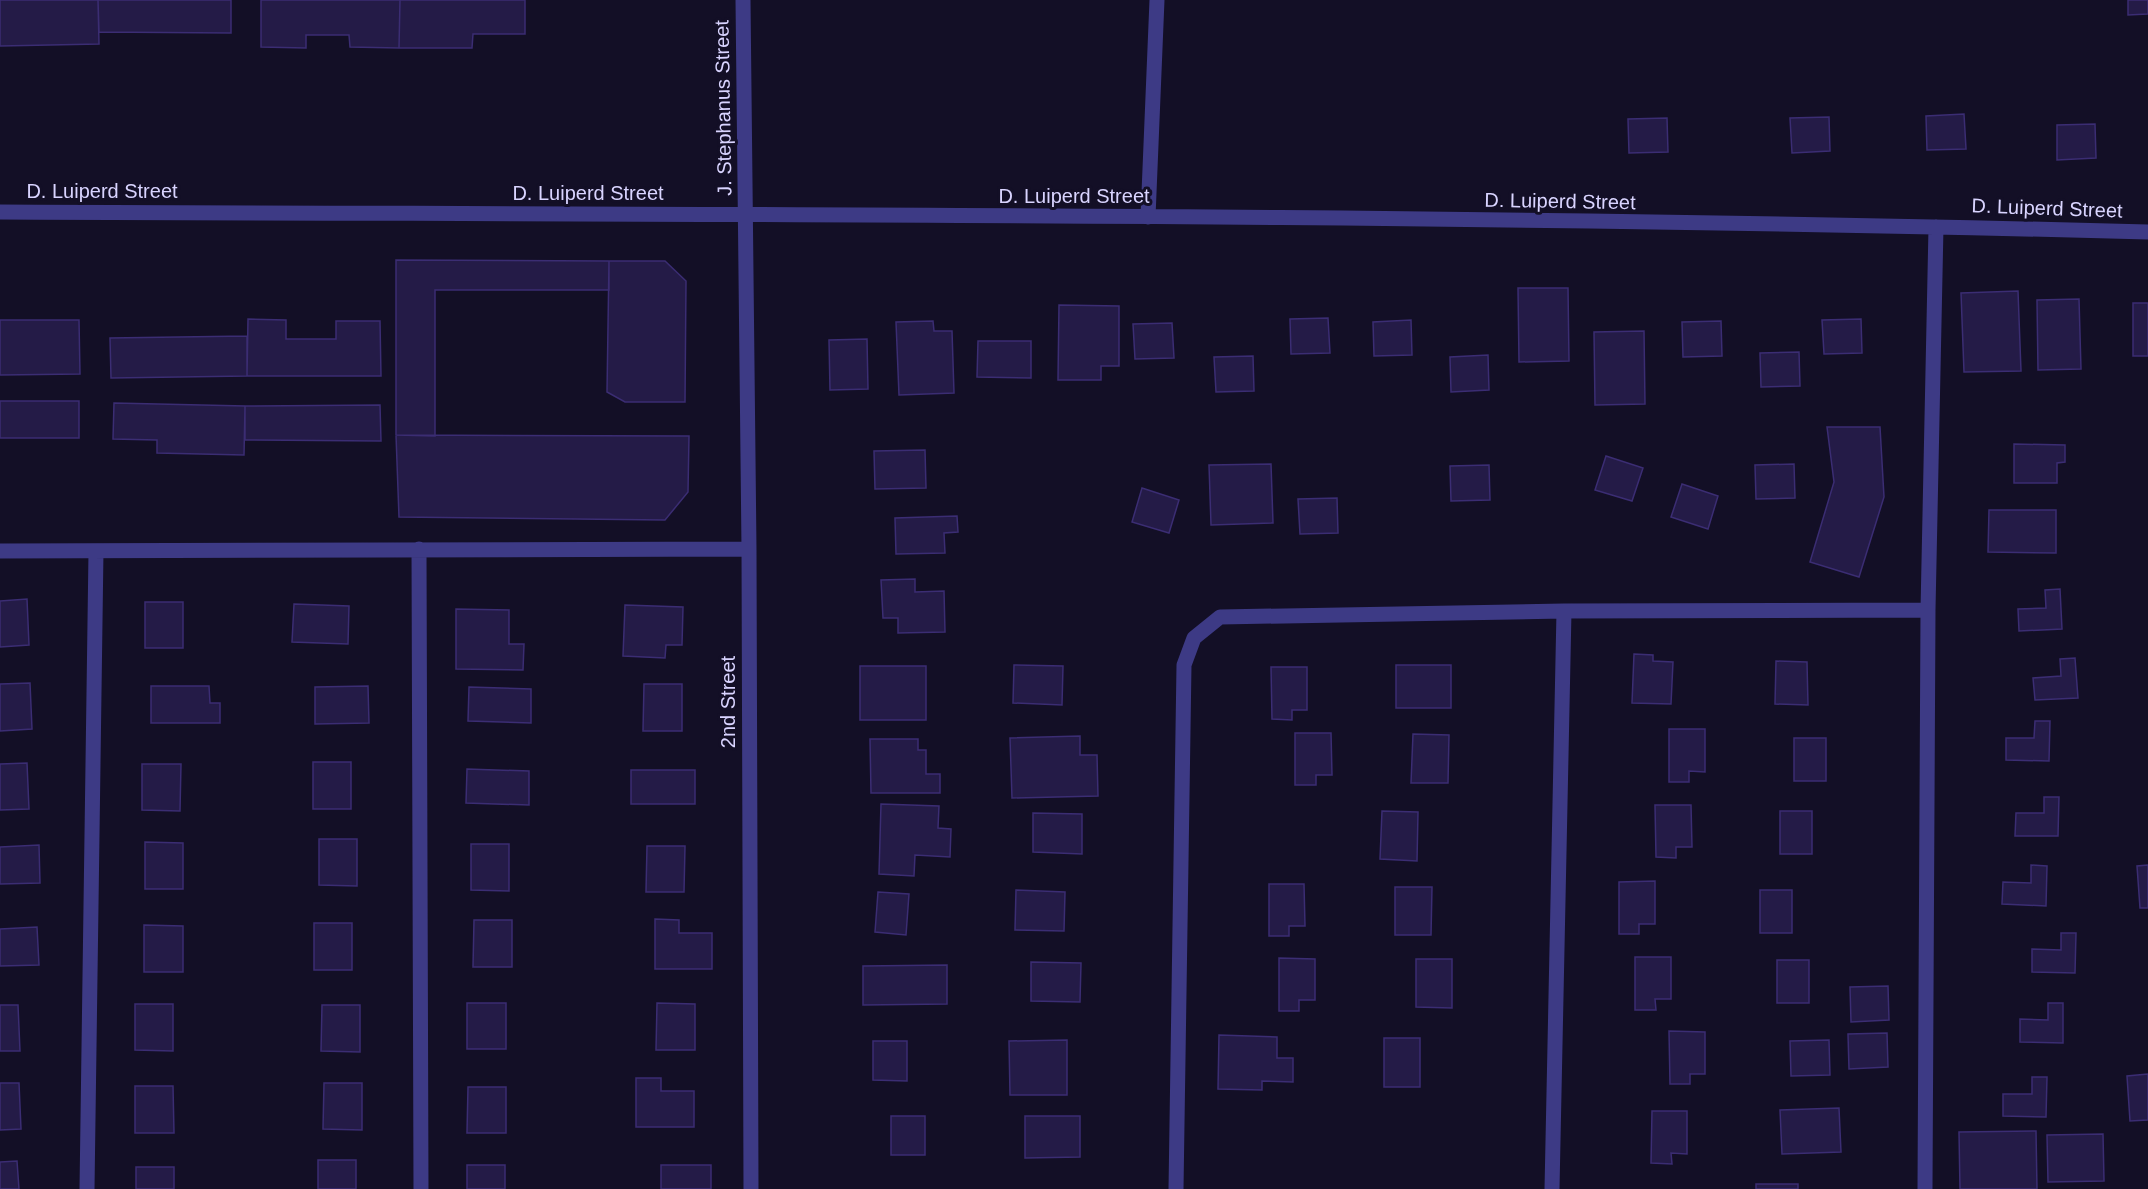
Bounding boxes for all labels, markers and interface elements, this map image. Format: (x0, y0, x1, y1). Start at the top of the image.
street label: J. Stephanus Street (710, 20, 736, 196)
street label: D. Luiperd Street (26, 180, 178, 202)
street label: D. Luiperd Street (512, 182, 664, 204)
street label: D. Luiperd Street (998, 185, 1150, 207)
street label: D. Luiperd Street (1484, 189, 1636, 213)
street label: D. Luiperd Street (1971, 194, 2123, 222)
street label: 2nd Street (717, 655, 739, 748)

